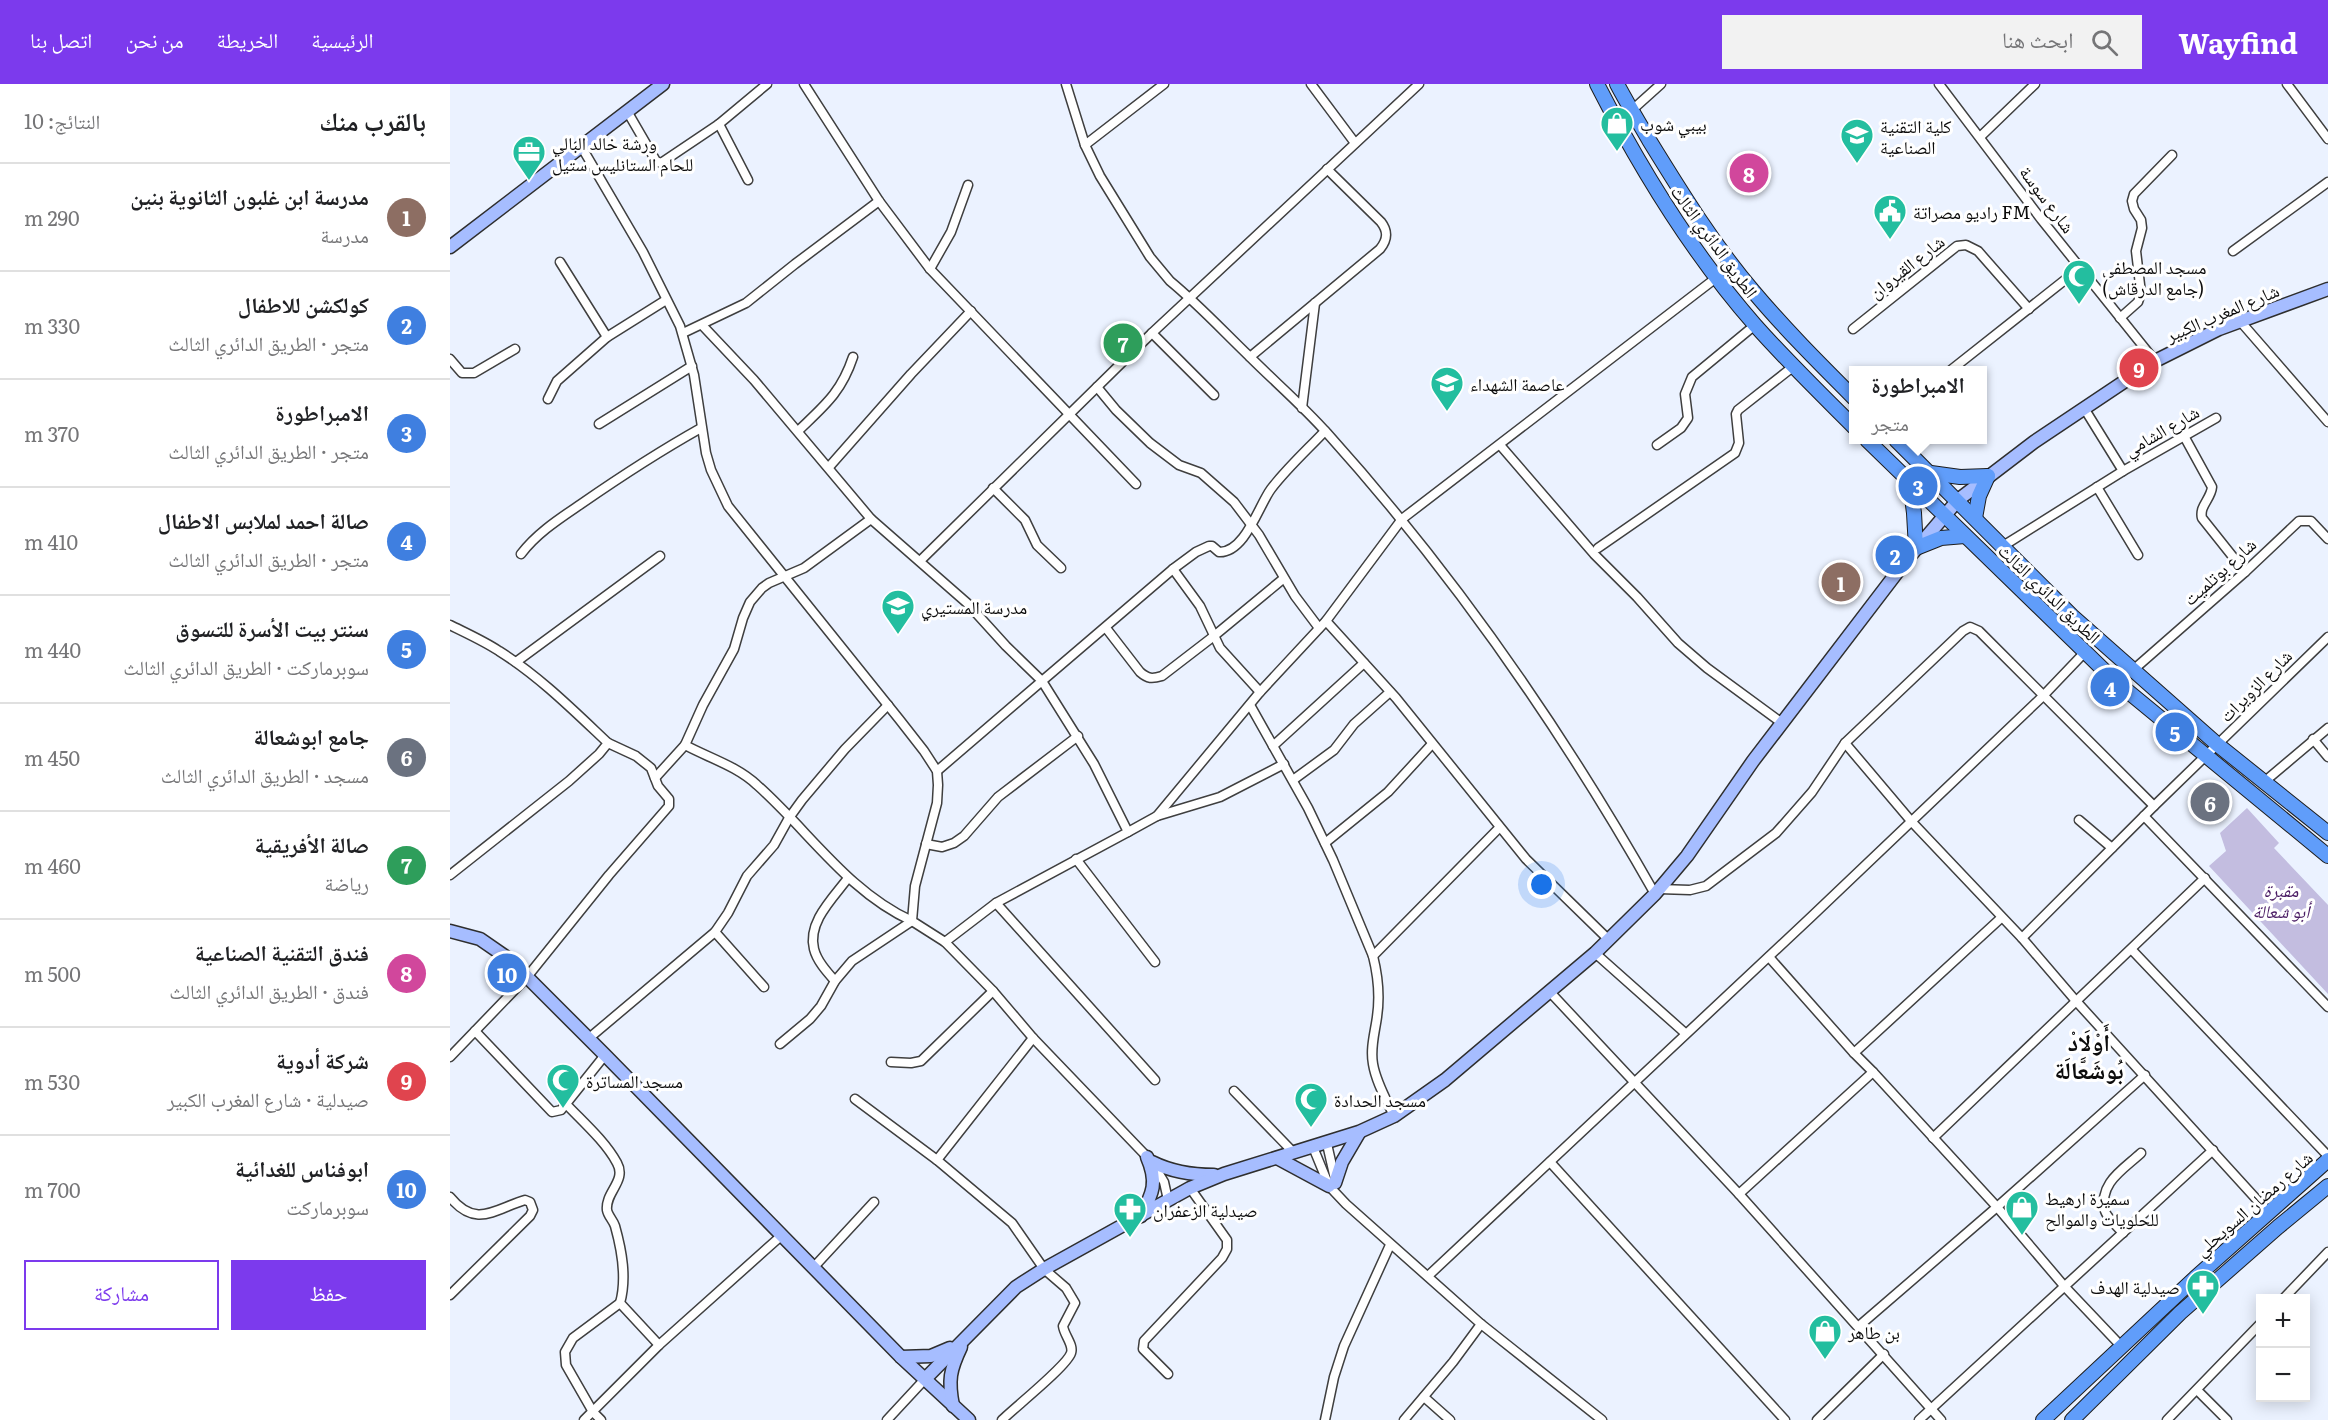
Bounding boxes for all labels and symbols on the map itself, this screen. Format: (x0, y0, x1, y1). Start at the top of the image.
shop icon: بيبي شوب (1599, 105, 1635, 152)
place label: بيبي شوب (1640, 110, 1707, 139)
place label: كلية التقنية الصناعية (1880, 112, 1952, 160)
school or university icon: كلية التقنية الصناعية (1839, 117, 1875, 164)
place label: ورشة خالد البالي للحام الستانليس ستيل (552, 129, 693, 177)
office icon: ورشة خالد البالي للحام الستانليس ستيل (511, 134, 547, 181)
pin: 8 (1730, 150, 1768, 196)
street label: شارع سوسة (2014, 160, 2082, 238)
street label: الطريق الدائري الثالث (1663, 179, 1765, 304)
public building icon: راديو مصراتة FM (1872, 193, 1908, 240)
place label: راديو مصراتة FM (1913, 198, 2031, 225)
street label: شارع القيروان (1862, 228, 1950, 304)
place label: مسجد المصطفى (جامع الدرقاش) (2102, 253, 2206, 301)
mosque icon: مسجد المصطفى (جامع الدرقاش) (2061, 258, 2097, 305)
street label: شارع المغرب الكبير (2160, 276, 2283, 348)
pin: 7 (1104, 320, 1142, 366)
pin: 9 (2120, 346, 2158, 390)
school or university icon: عاصمة الشهداء (1429, 365, 1465, 412)
place label: عاصمة الشهداء (1470, 370, 1565, 397)
street label: شارع الشامي (2118, 398, 2205, 465)
pin: 3 (1898, 464, 1938, 508)
street label: شارع بوتلميت (2176, 531, 2262, 611)
pin: 2 (1876, 532, 1914, 578)
street label: الطريق الدائري الثالث (1991, 537, 2107, 651)
pin: 1 (1822, 560, 1860, 604)
school or university icon: مدرسة المستيري (880, 588, 916, 635)
place label: مدرسة المستيري (921, 593, 1027, 622)
street label: شارع الزويرات (2212, 642, 2298, 728)
pin: 4 (2090, 664, 2130, 710)
pin: 5 (2156, 710, 2194, 754)
pin: 6 (2190, 780, 2230, 824)
your location (1527, 870, 1556, 899)
park label: مقبرة أبو شعالة (2253, 876, 2313, 924)
pin: 10 (488, 950, 526, 996)
district label: أَوْلَادْ بُوشَعَّالَة (2054, 1023, 2124, 1086)
mosque icon: مسجد المساترة (545, 1062, 581, 1109)
place label: مسجد المساترة (586, 1067, 683, 1094)
mosque icon: مسجد الحدادة (1293, 1081, 1329, 1128)
place label: مسجد الحدادة (1334, 1086, 1426, 1113)
street label: شارع رمضان السويحلي (2188, 1144, 2320, 1264)
place label: سميرة ارهيط للحلويات والموالح (2045, 1184, 2159, 1232)
shop icon: سميرة ارهيط للحلويات والموالح (2004, 1189, 2040, 1236)
pharmacy icon: صيدلية الزعفران (1112, 1191, 1148, 1238)
place label: صيدلية الزعفران (1153, 1196, 1258, 1223)
pharmacy icon: صيدلية الهدف (2185, 1268, 2221, 1315)
place label: صيدلية الهدف (2090, 1273, 2180, 1300)
shop icon: بن طاهر (1807, 1313, 1843, 1360)
place label: بن طاهر (1847, 1318, 1900, 1345)

